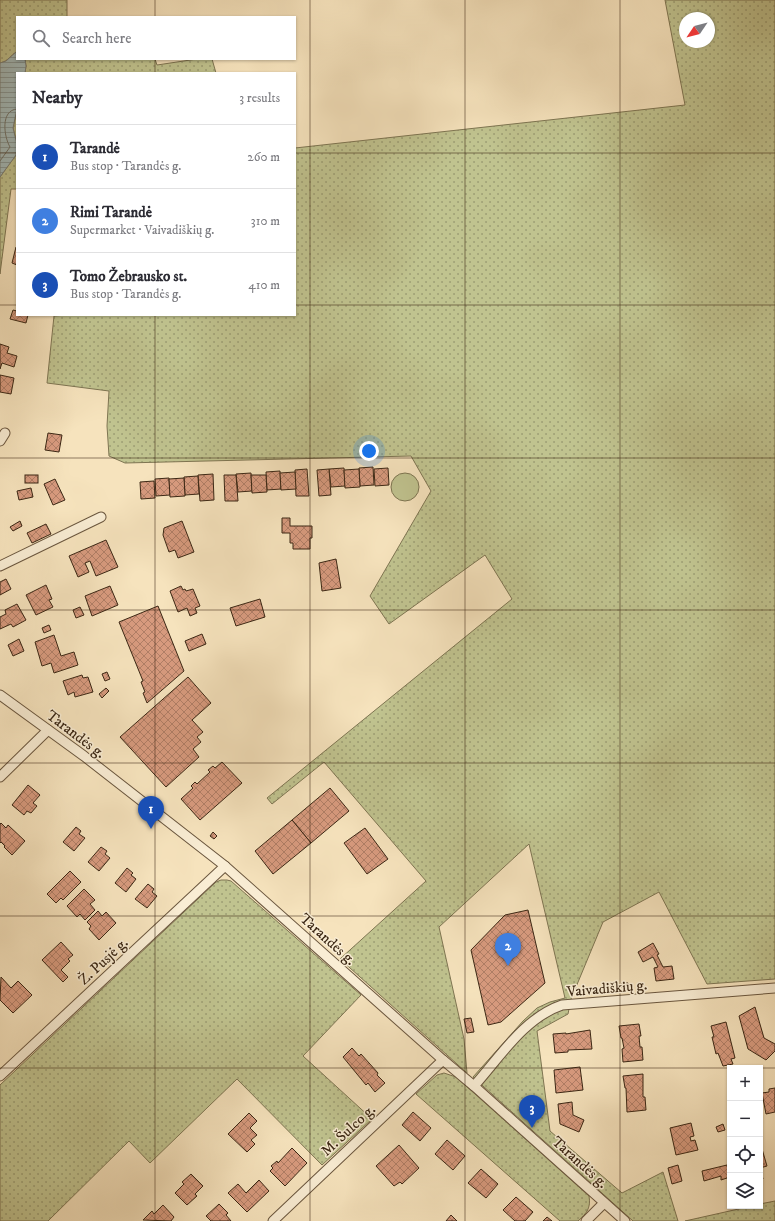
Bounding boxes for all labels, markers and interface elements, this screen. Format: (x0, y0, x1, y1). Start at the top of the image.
north arrow (679, 12, 715, 48)
search box (16, 16, 296, 60)
icon: search (30, 27, 52, 49)
text: Search here (62, 29, 131, 48)
text: Nearby (32, 87, 82, 109)
text: 3 results (239, 90, 280, 106)
text: Tarandė (70, 139, 120, 158)
text: 1 (43, 149, 47, 165)
text: 260 m (247, 149, 280, 165)
text: Bus stop · Tarandės g. (70, 158, 181, 174)
text: Rimi Tarandė (70, 203, 152, 222)
text: 2 (42, 213, 48, 229)
text: 310 m (251, 213, 280, 229)
text: Supermarket · Vaivadiškių g. (70, 222, 214, 238)
text: Tomo Žebrausko st. (70, 267, 187, 286)
text: 3 (43, 277, 47, 293)
text: 410 m (248, 277, 280, 293)
text: Bus stop · Tarandės g. (70, 286, 181, 302)
your location (359, 441, 379, 461)
street label: Tarandės g. (42, 706, 109, 763)
pin: 1 (138, 796, 164, 829)
street label: Tarandės g. (296, 909, 360, 969)
pin: 2 (495, 933, 521, 966)
street label: Ž. Pusjė g. (74, 934, 132, 989)
street label: Vaivadiškių g. (565, 976, 648, 1002)
map controls (727, 1065, 763, 1209)
button: + (727, 1065, 763, 1101)
pin: 3 (519, 1095, 545, 1128)
street label: M. Šulco g. (316, 1100, 380, 1160)
button: − (727, 1101, 763, 1137)
street label: Tarandės g. (548, 1132, 612, 1192)
button: locate (727, 1137, 763, 1173)
button: layers (727, 1173, 763, 1209)

